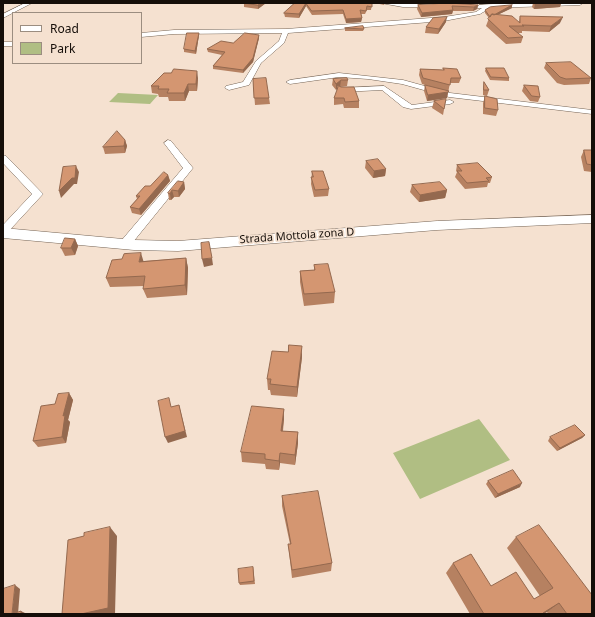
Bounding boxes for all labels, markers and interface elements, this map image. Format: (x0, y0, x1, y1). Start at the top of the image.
legend (12, 12, 142, 64)
text: Road (50, 20, 79, 37)
text: Park (50, 40, 75, 57)
street label: Strada Mottola zona D (239, 225, 355, 247)

